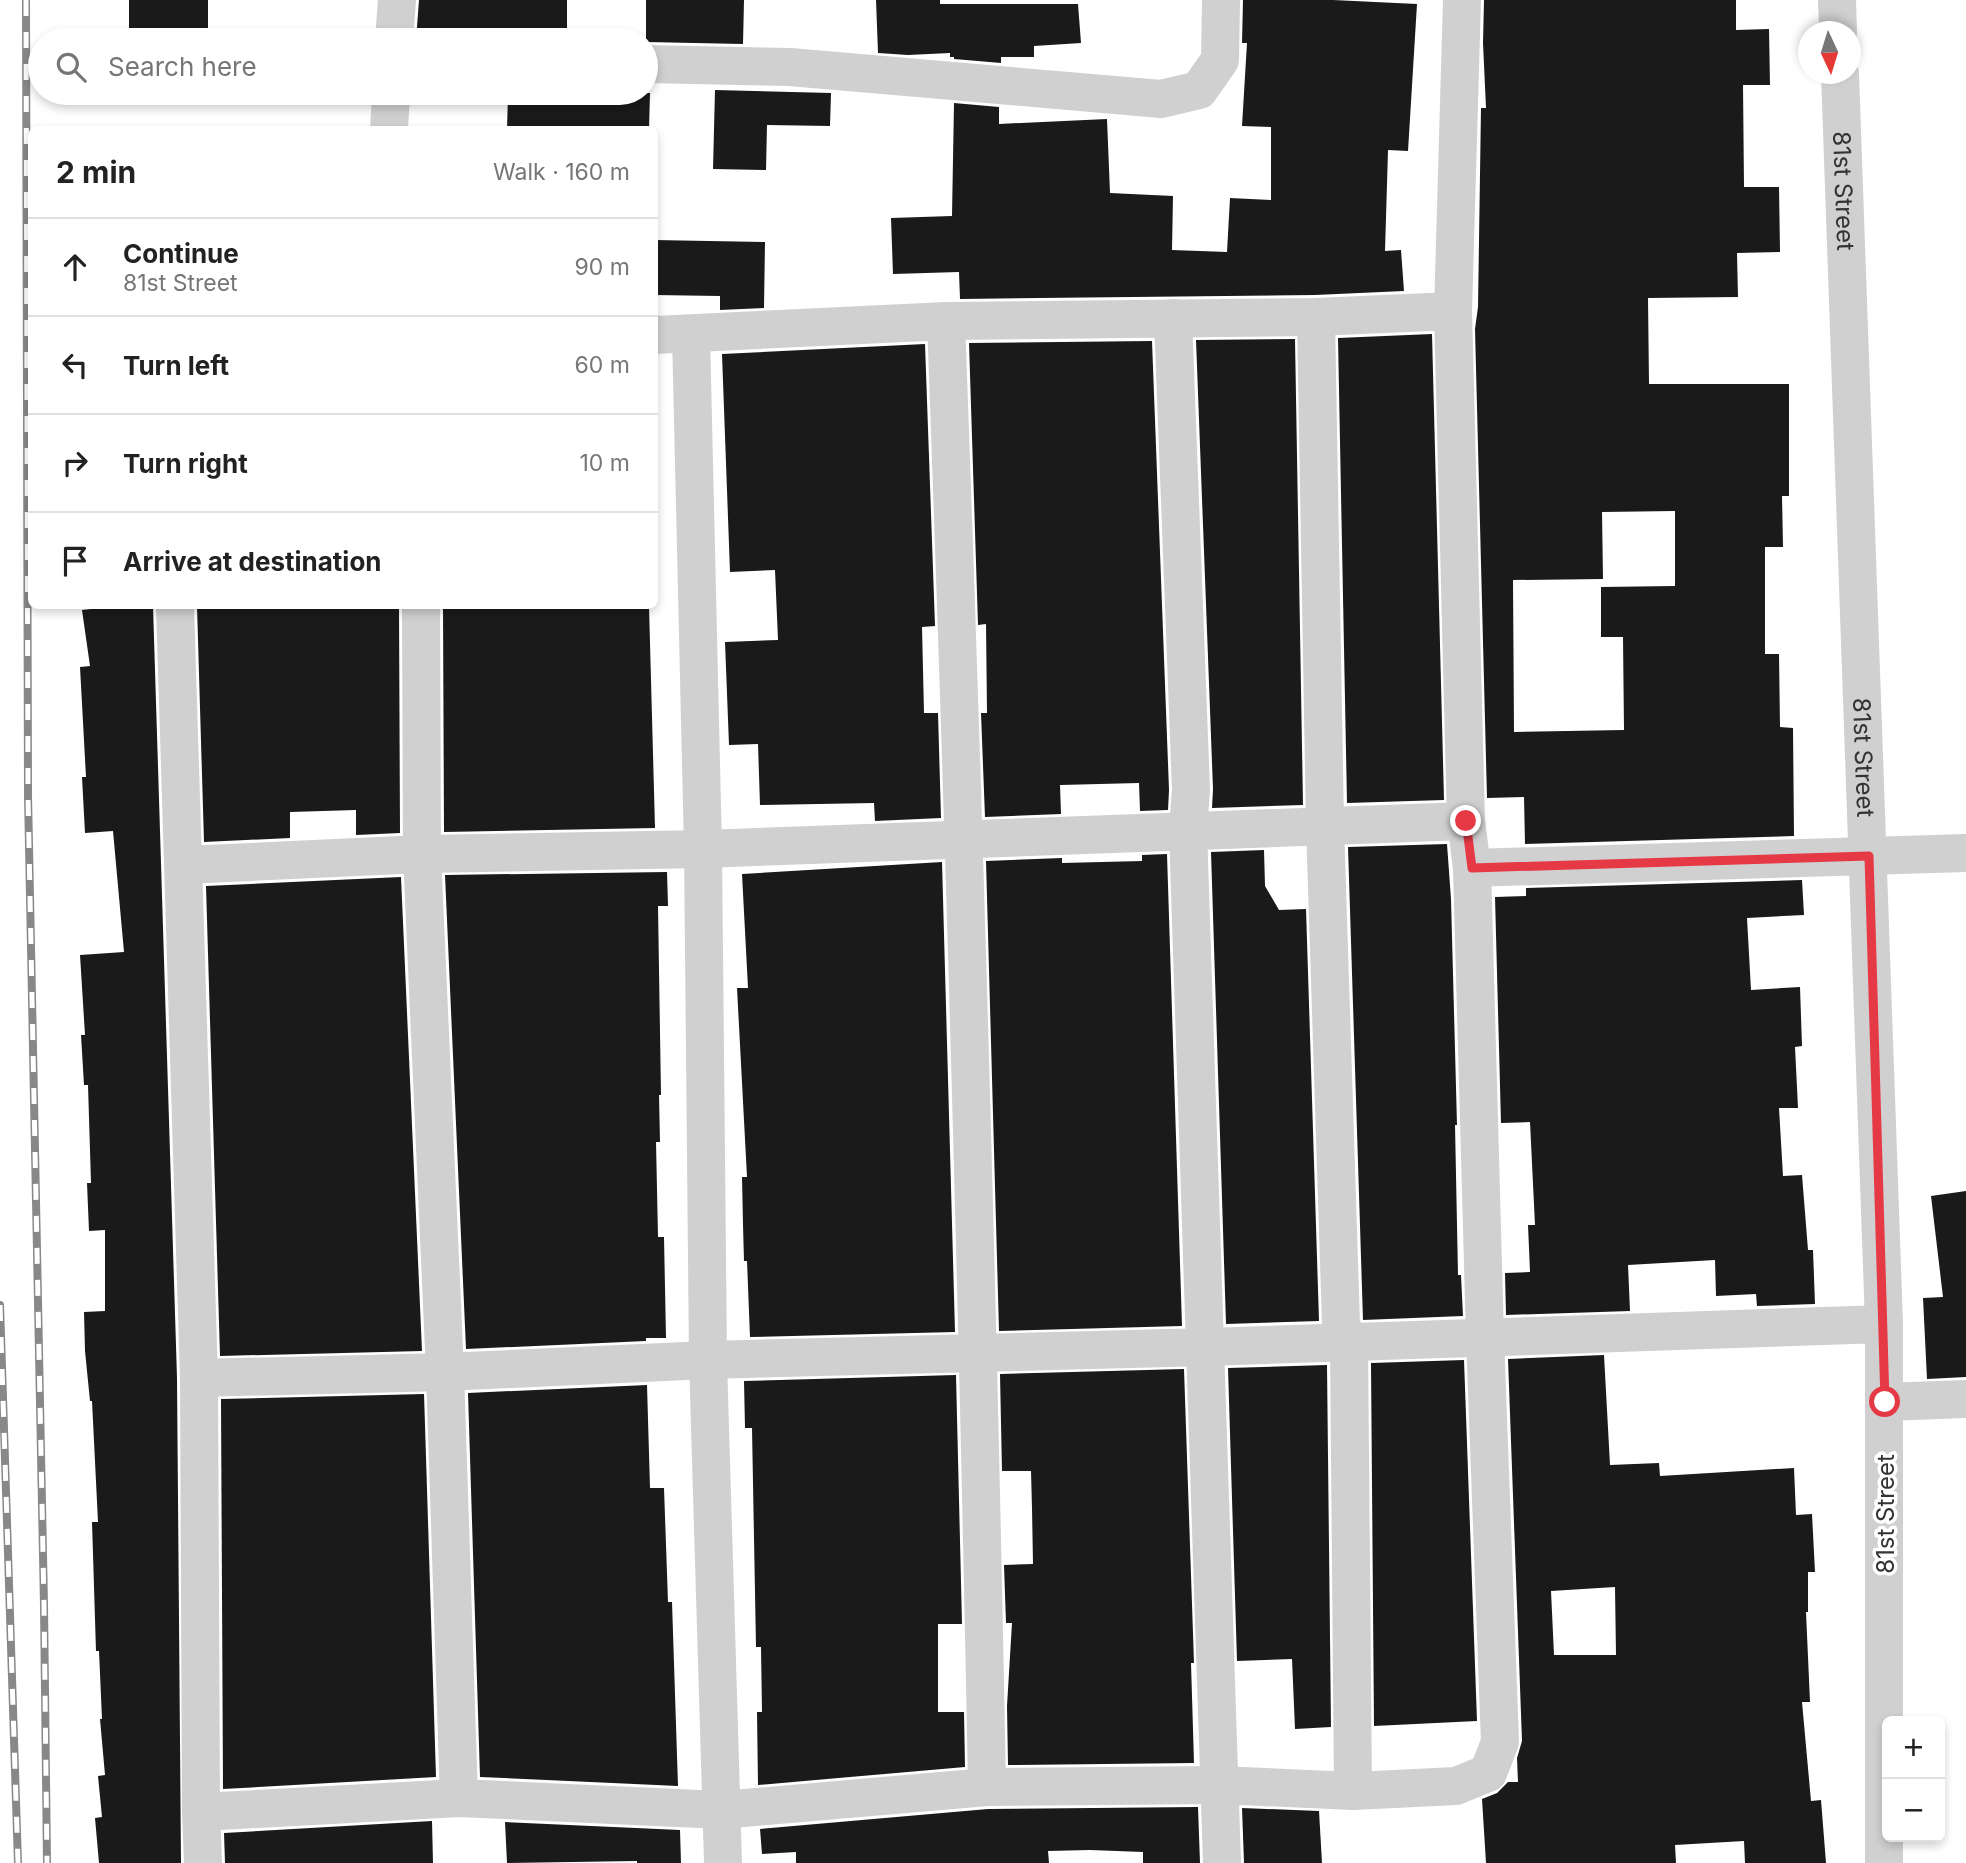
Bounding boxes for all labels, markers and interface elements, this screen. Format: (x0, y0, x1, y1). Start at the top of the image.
north arrow (1798, 21, 1861, 84)
search box (28, 28, 658, 105)
icon: search (52, 48, 90, 86)
text: Search here (108, 51, 257, 82)
street label: 81st Street (1828, 131, 1861, 251)
text: 2 min (56, 154, 136, 190)
text: Walk · 160 m (493, 158, 630, 186)
text: Continue (123, 238, 239, 269)
icon: ahead (56, 248, 94, 286)
text: 90 m (575, 253, 630, 281)
text: 81st Street (123, 269, 238, 297)
icon: left (56, 346, 94, 384)
text: Turn left (123, 350, 229, 381)
text: 60 m (575, 351, 630, 379)
icon: right (56, 444, 94, 482)
text: Turn right (123, 448, 248, 479)
text: 10 m (580, 449, 630, 477)
icon: arrive (56, 542, 94, 580)
text: Arrive at destination (123, 546, 382, 577)
street label: 81st Street (1847, 697, 1881, 818)
route end (1450, 805, 1481, 836)
route start (1869, 1386, 1900, 1417)
street label: 81st Street (1871, 1454, 1900, 1574)
map controls (1882, 1716, 1945, 1842)
button: + (1882, 1716, 1945, 1779)
button: − (1882, 1779, 1945, 1842)

